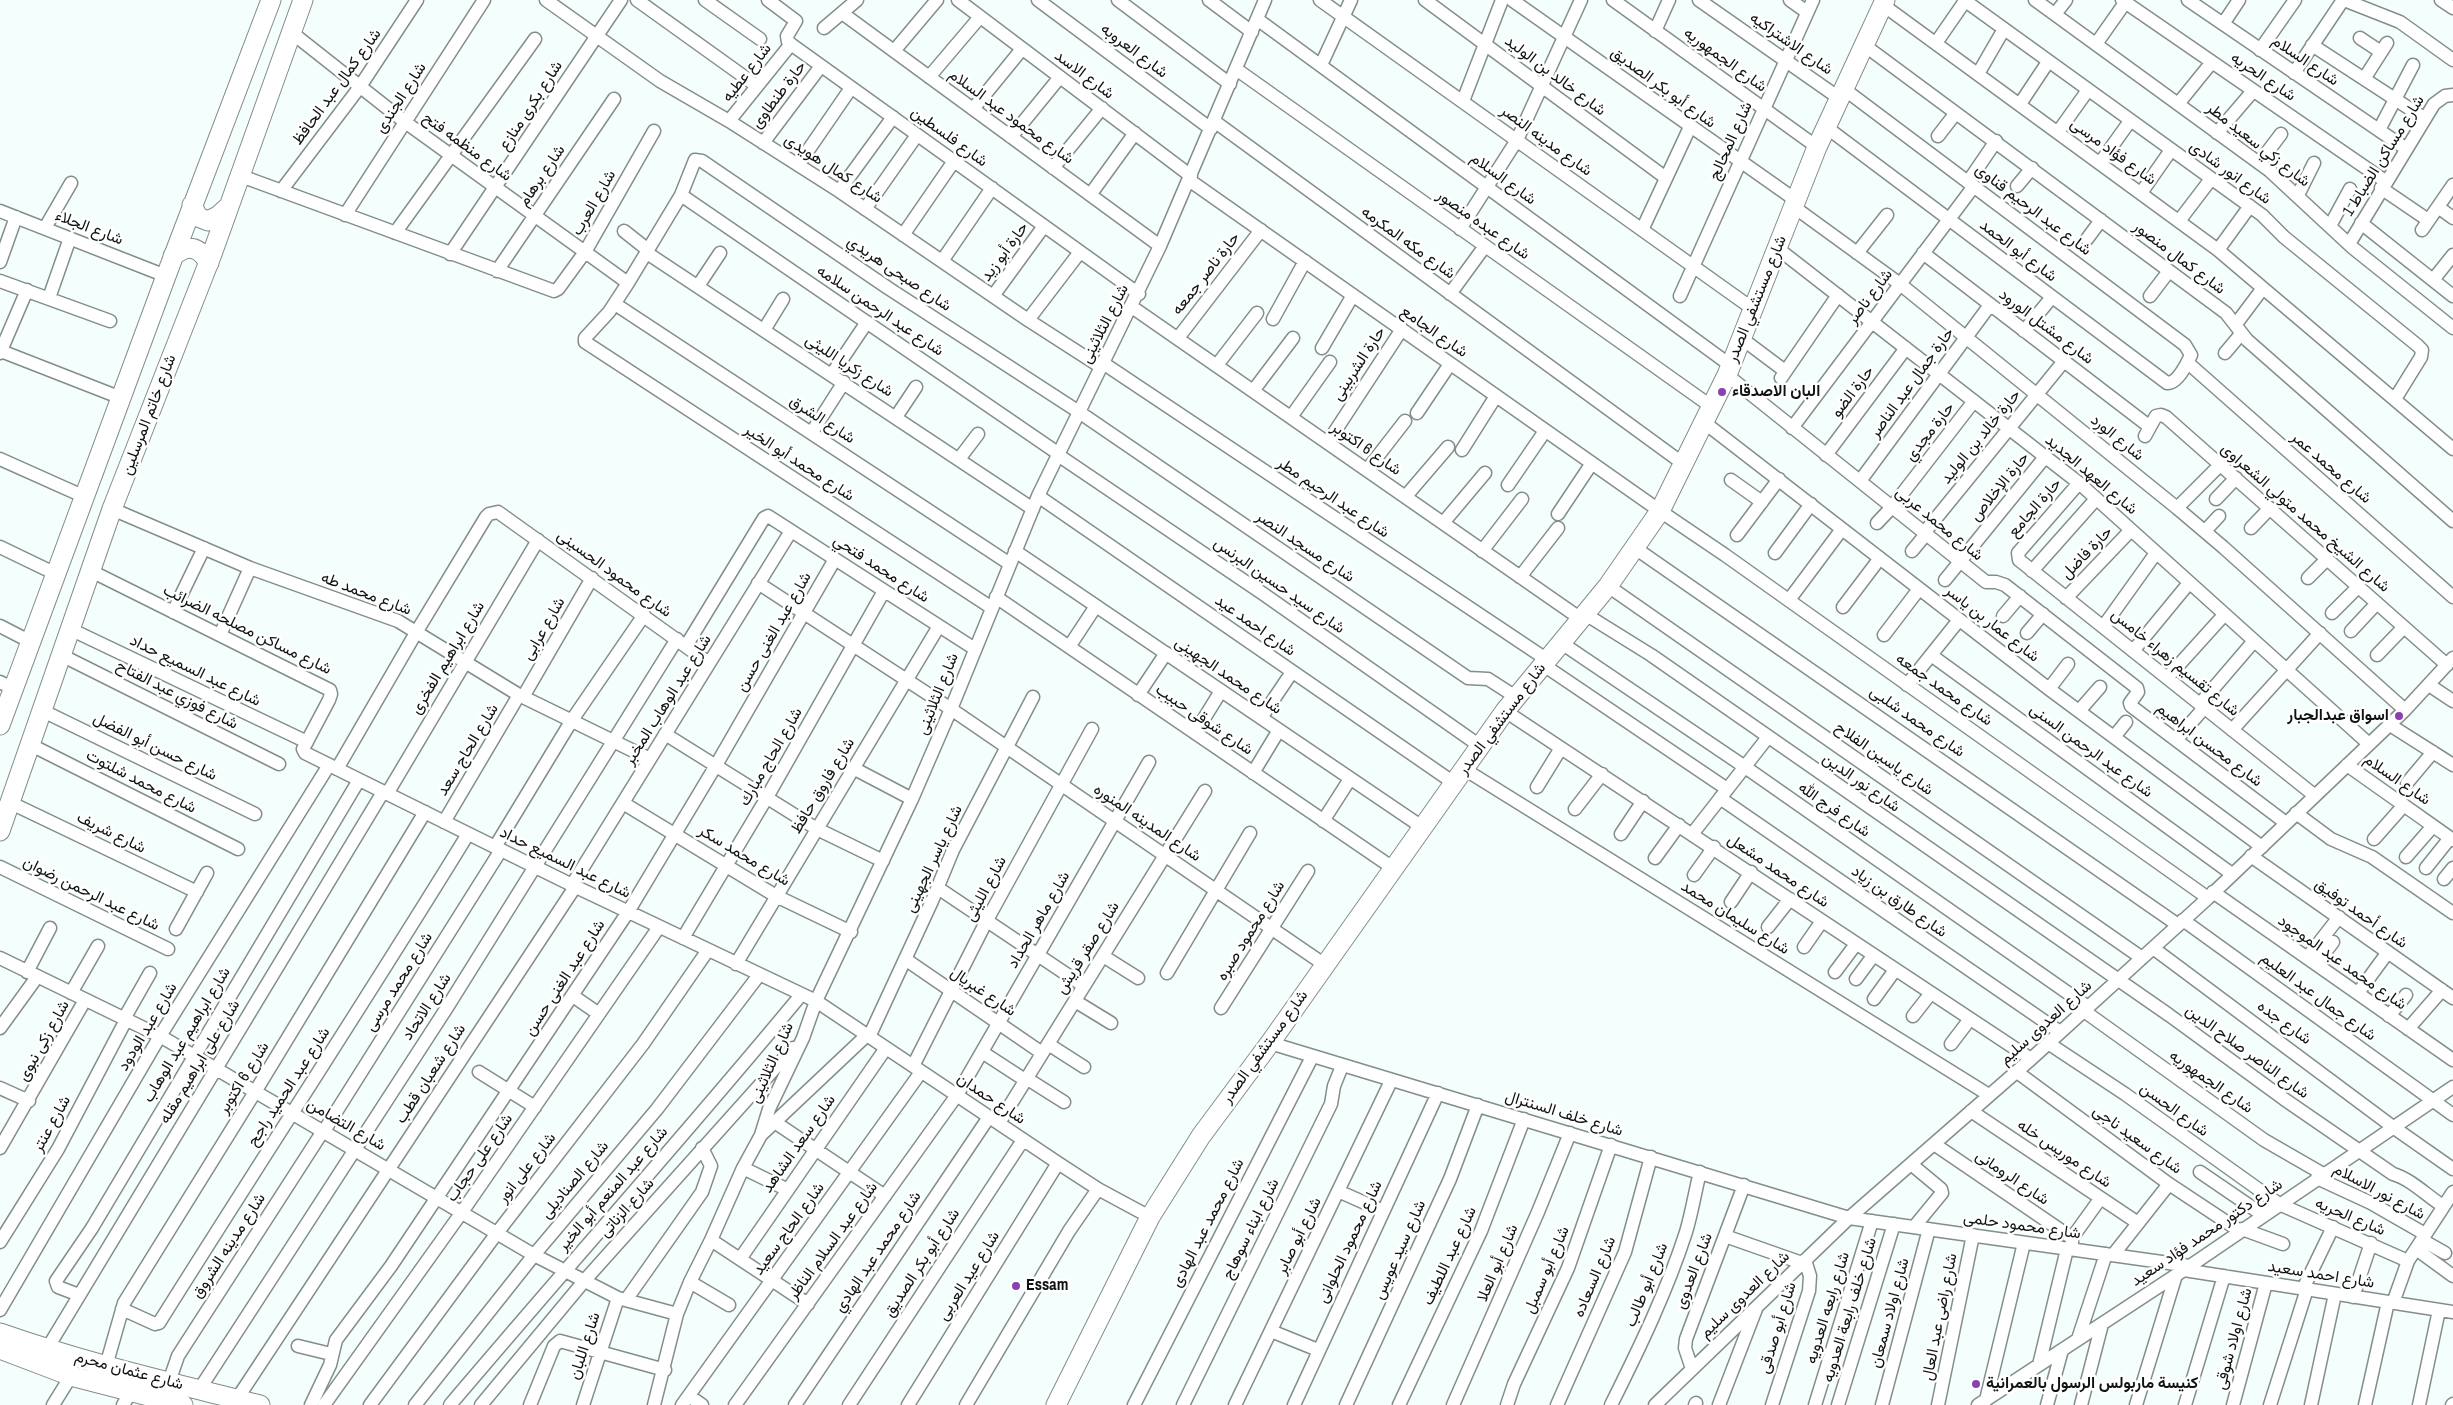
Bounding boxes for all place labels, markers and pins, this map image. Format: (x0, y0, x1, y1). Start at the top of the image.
place label: البان الاصدقاء (1732, 382, 1820, 402)
marker: البان الاصدقاء (1716, 386, 1728, 398)
place label: اسواق عبدالجبار (2287, 706, 2389, 726)
marker: اسواق عبدالجبار (2393, 710, 2405, 722)
place label: Essam (1026, 1276, 1068, 1296)
marker: Essam (1010, 1280, 1022, 1292)
place label: كنيسة ماربولس الرسول بالعمرانية (1986, 1374, 2198, 1394)
marker: كنيسة ماربولس الرسول بالعمرانية (1970, 1378, 1982, 1390)

